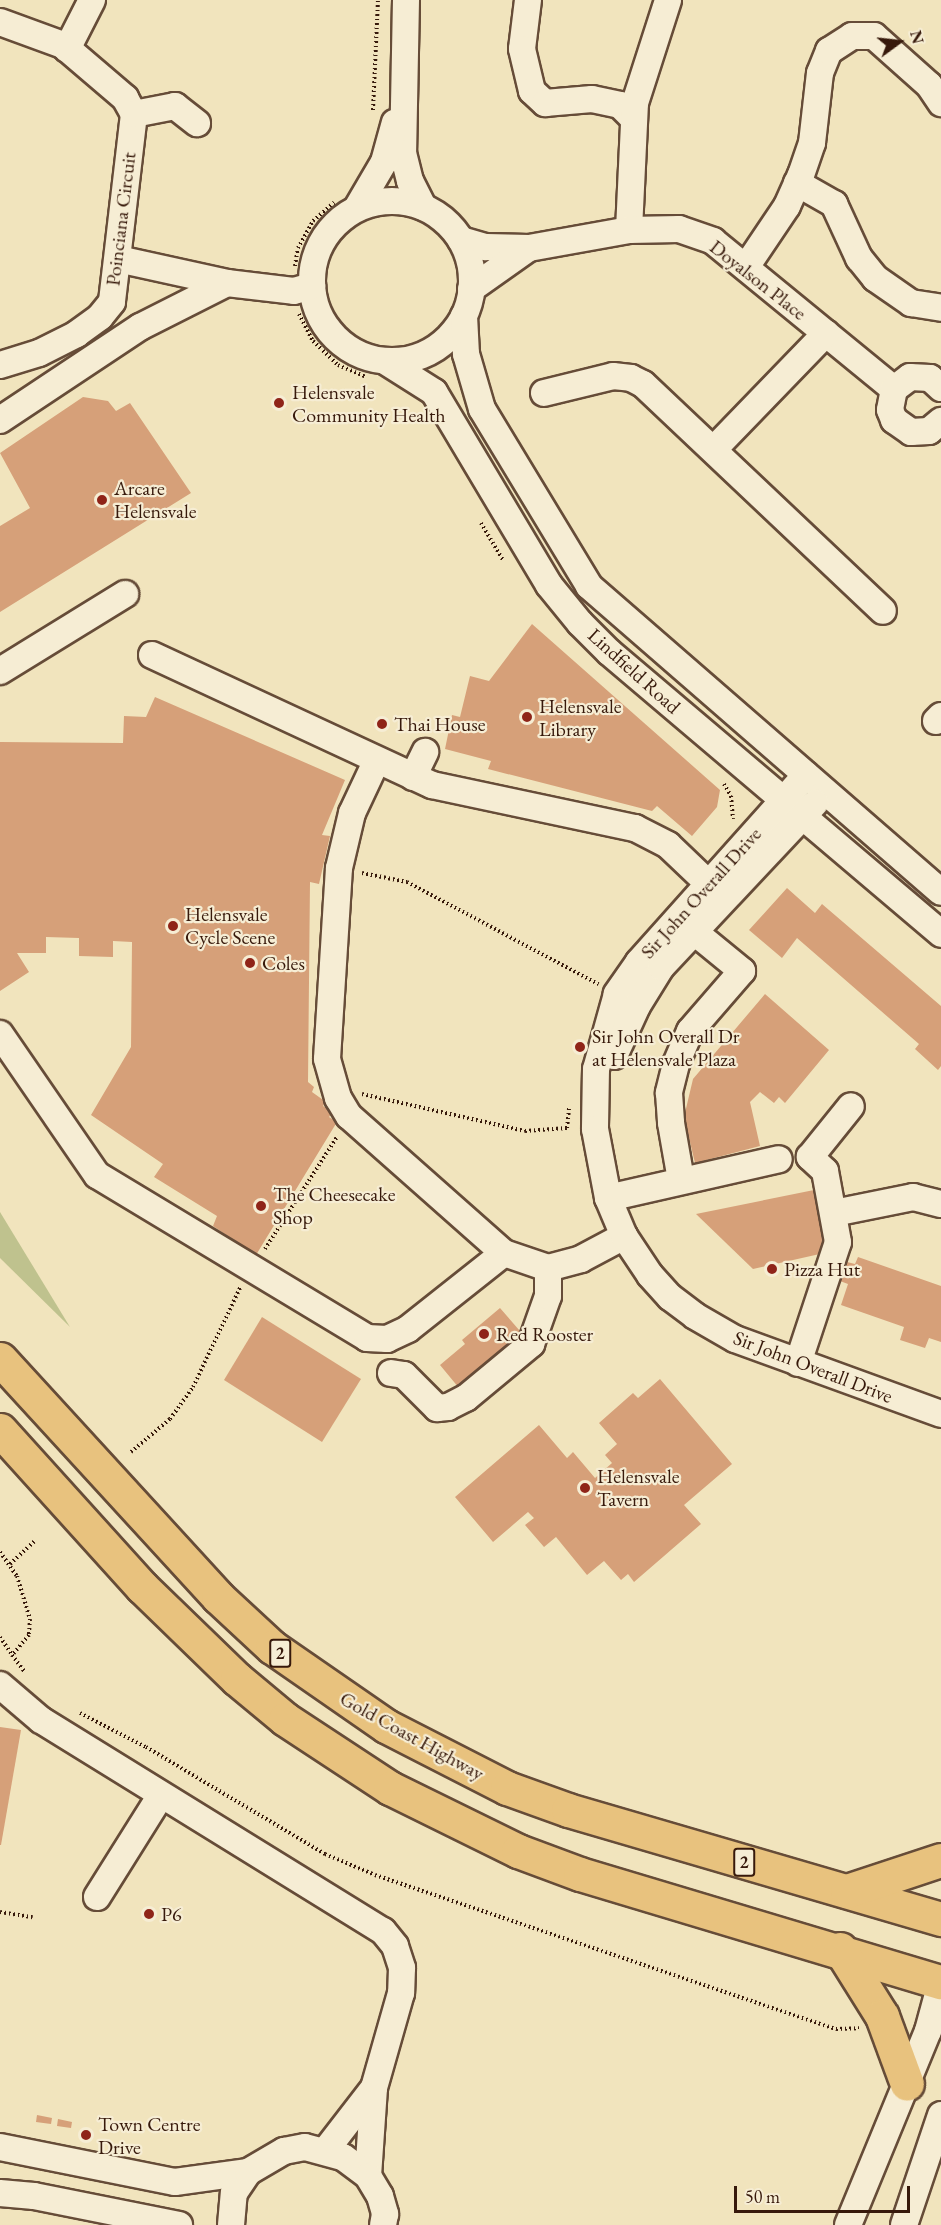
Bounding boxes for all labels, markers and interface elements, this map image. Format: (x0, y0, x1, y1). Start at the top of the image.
north arrow (869, 12, 929, 72)
text: N (905, 28, 929, 46)
street label: Poinciana Circuit (101, 151, 141, 287)
street label: Doyalson Place (705, 235, 811, 325)
place label: Helensvale Community Health (292, 380, 446, 427)
marker: Helensvale Community Health (270, 394, 288, 412)
place label: Arcare Helensvale (114, 476, 197, 523)
marker: Arcare Helensvale (95, 493, 109, 507)
street label: Lindfield Road (583, 623, 685, 719)
place label: Helensvale Library (539, 694, 622, 741)
marker: Helensvale Library (520, 710, 534, 724)
place label: Thai House (394, 712, 485, 736)
marker: Thai House (375, 717, 389, 731)
street label: Sir John Overall Drive (636, 822, 766, 964)
place label: Helensvale Cycle Scene (185, 903, 275, 950)
marker: Helensvale Cycle Scene (166, 919, 180, 933)
place label: Coles (262, 951, 305, 975)
marker: Coles (243, 956, 257, 970)
place label: Sir John Overall Dr at Helensvale Plaza (592, 1024, 739, 1071)
marker: Sir John Overall Dr at Helensvale Plaza (573, 1040, 587, 1054)
place label: The Cheesecake Shop (273, 1182, 395, 1229)
marker: The Cheesecake Shop (254, 1199, 268, 1213)
place label: Pizza Hut (784, 1257, 860, 1281)
marker: Pizza Hut (765, 1262, 779, 1276)
place label: Red Rooster (496, 1322, 593, 1346)
street label: Sir John Overall Drive (730, 1326, 896, 1408)
marker: Red Rooster (477, 1327, 491, 1341)
place label: Helensvale Tavern (597, 1464, 680, 1511)
marker: Helensvale Tavern (578, 1481, 592, 1495)
road number: 2 (268, 1638, 292, 1668)
street label: Gold Coast Highway (336, 1686, 488, 1786)
road number: 2 (732, 1847, 756, 1877)
place label: P6 (161, 1902, 182, 1926)
marker: P6 (142, 1907, 156, 1921)
place label: Town Centre Drive (98, 2112, 200, 2159)
marker: Town Centre Drive (79, 2128, 93, 2142)
scale bar (737, 2174, 912, 2212)
text: 50 m (745, 2185, 780, 2208)

